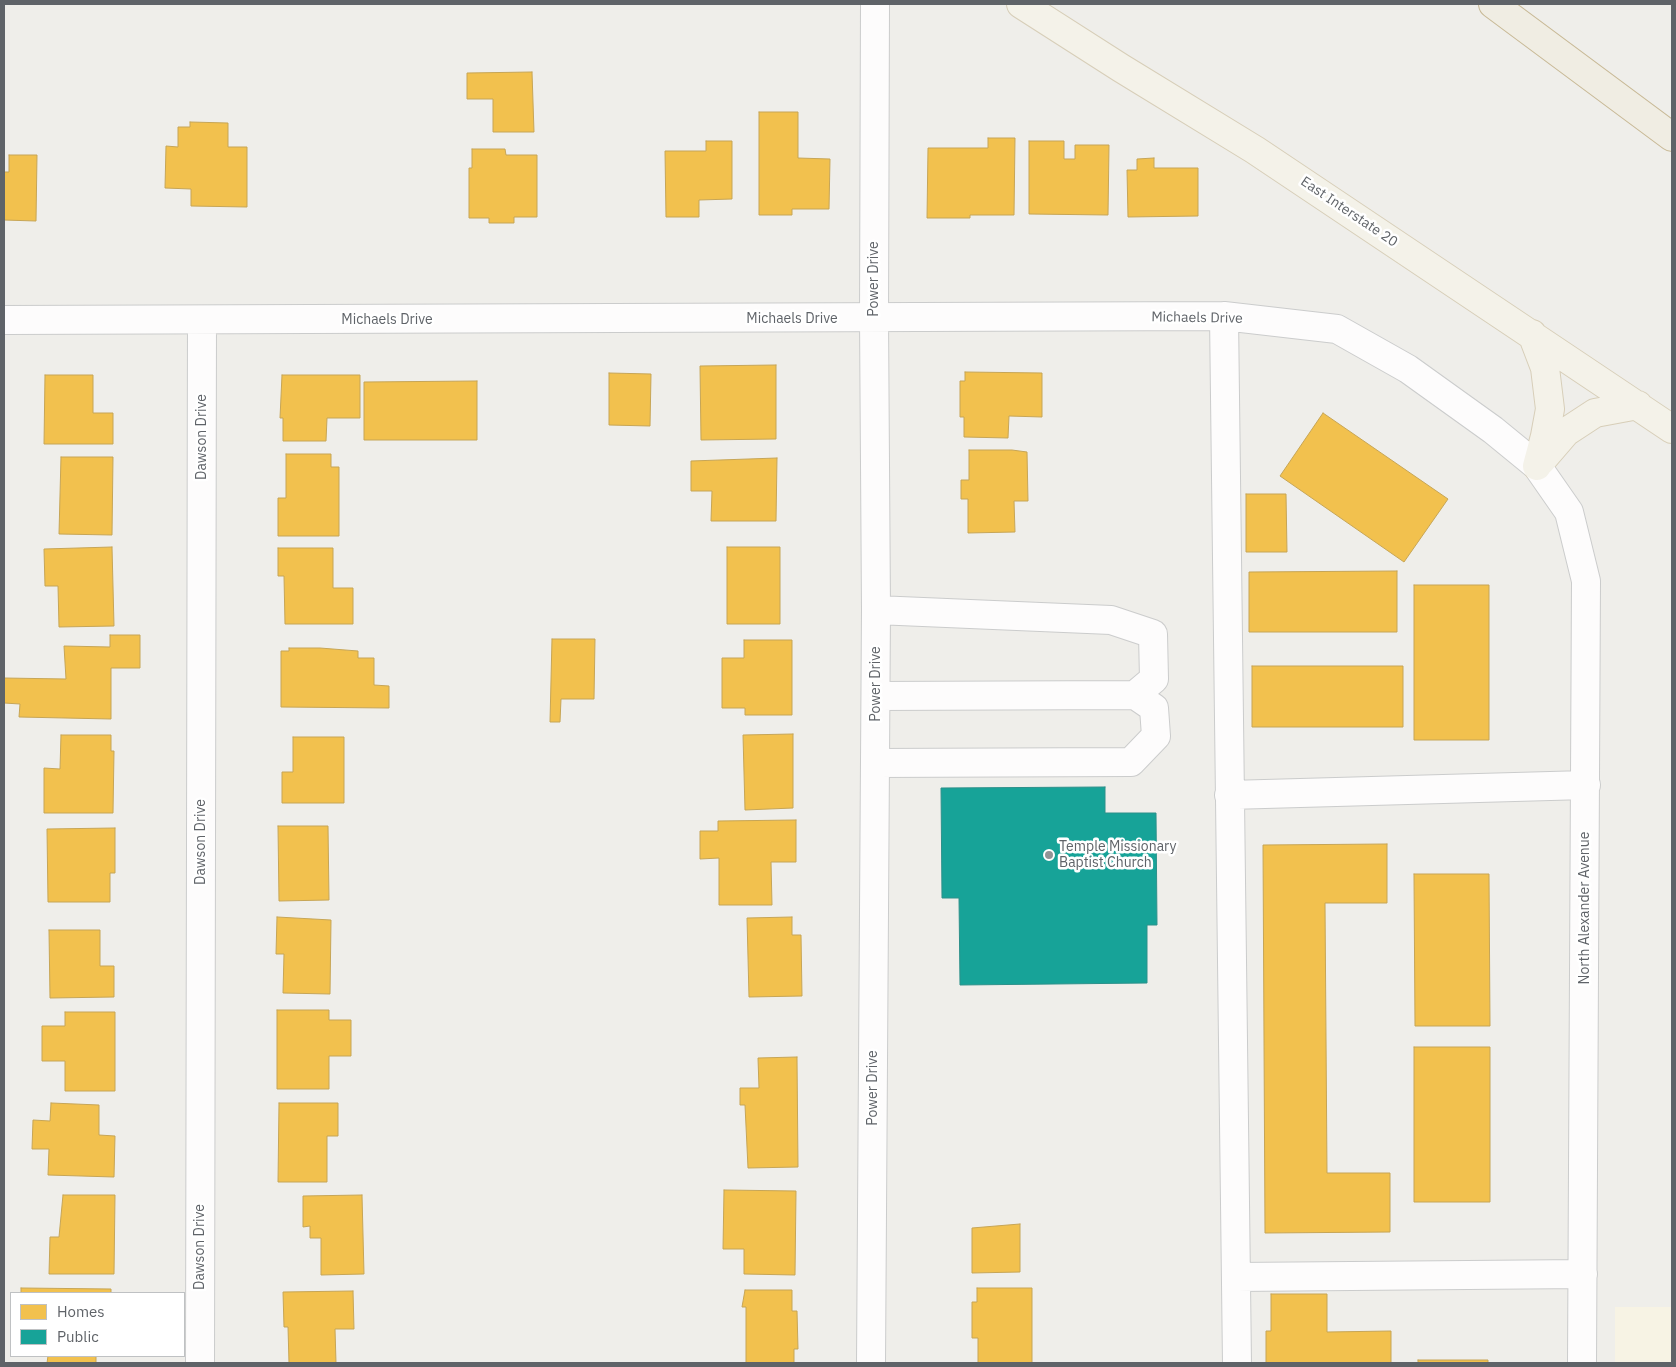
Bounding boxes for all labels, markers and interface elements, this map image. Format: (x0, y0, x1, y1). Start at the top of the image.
street label: East Interstate 20 (1297, 173, 1401, 251)
street label: Power Drive (866, 241, 882, 317)
street label: Michaels Drive (1151, 309, 1243, 327)
street label: Michaels Drive (746, 311, 838, 327)
street label: Michaels Drive (341, 312, 433, 328)
street label: Dawson Drive (194, 394, 210, 480)
street label: Power Drive (868, 646, 884, 722)
street label: Dawson Drive (193, 799, 209, 885)
street label: North Alexander Avenue (1577, 832, 1593, 984)
place label: Temple Missionary Baptist Church (1059, 839, 1176, 872)
marker: Temple Missionary Baptist Church (1043, 849, 1055, 861)
street label: Power Drive (865, 1050, 881, 1126)
street label: Dawson Drive (192, 1204, 208, 1290)
legend (10, 1292, 185, 1357)
text: Homes (57, 1302, 105, 1321)
text: Public (57, 1327, 99, 1346)

